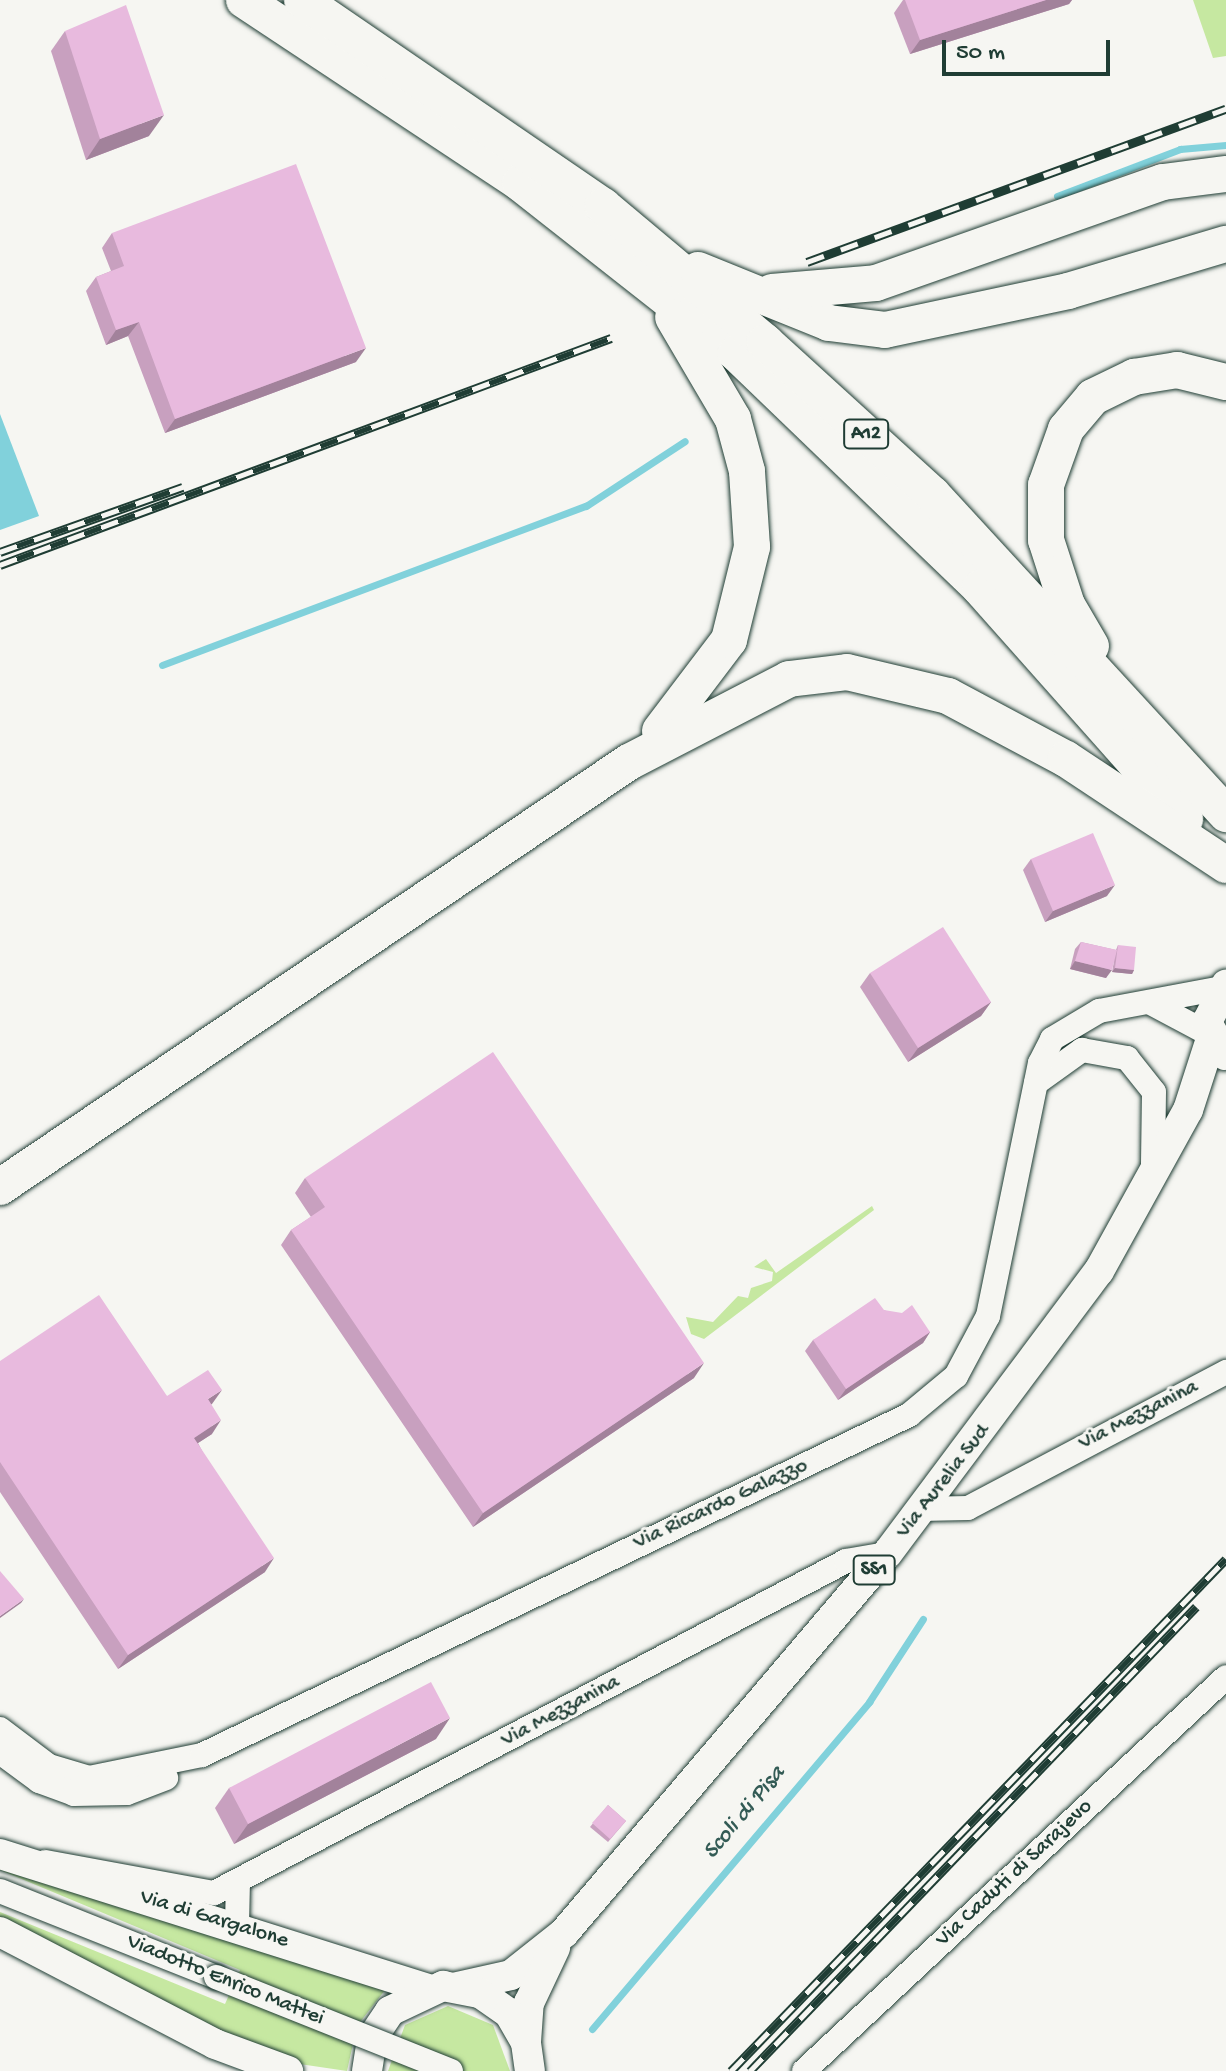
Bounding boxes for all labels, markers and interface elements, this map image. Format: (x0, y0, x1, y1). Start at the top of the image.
scale bar (946, 24, 1114, 74)
text: 50 m (956, 39, 1005, 68)
road number: A12 (842, 418, 890, 450)
street label: Via Mezzanina (1075, 1375, 1203, 1457)
street label: Via Aurelia Sud (891, 1420, 997, 1544)
street label: Via Riccardo Galazzo (630, 1453, 812, 1557)
road number: SS1 (852, 1554, 896, 1586)
street label: Via Mezzanina (497, 1670, 625, 1754)
water label: Scoli di Pisa (697, 1760, 793, 1866)
street label: Via Caduti di Sarajevo (931, 1794, 1099, 1954)
street label: Via di Gargalone (137, 1885, 291, 1955)
street label: Viadotto Enrico Mattei (122, 1929, 328, 2033)

